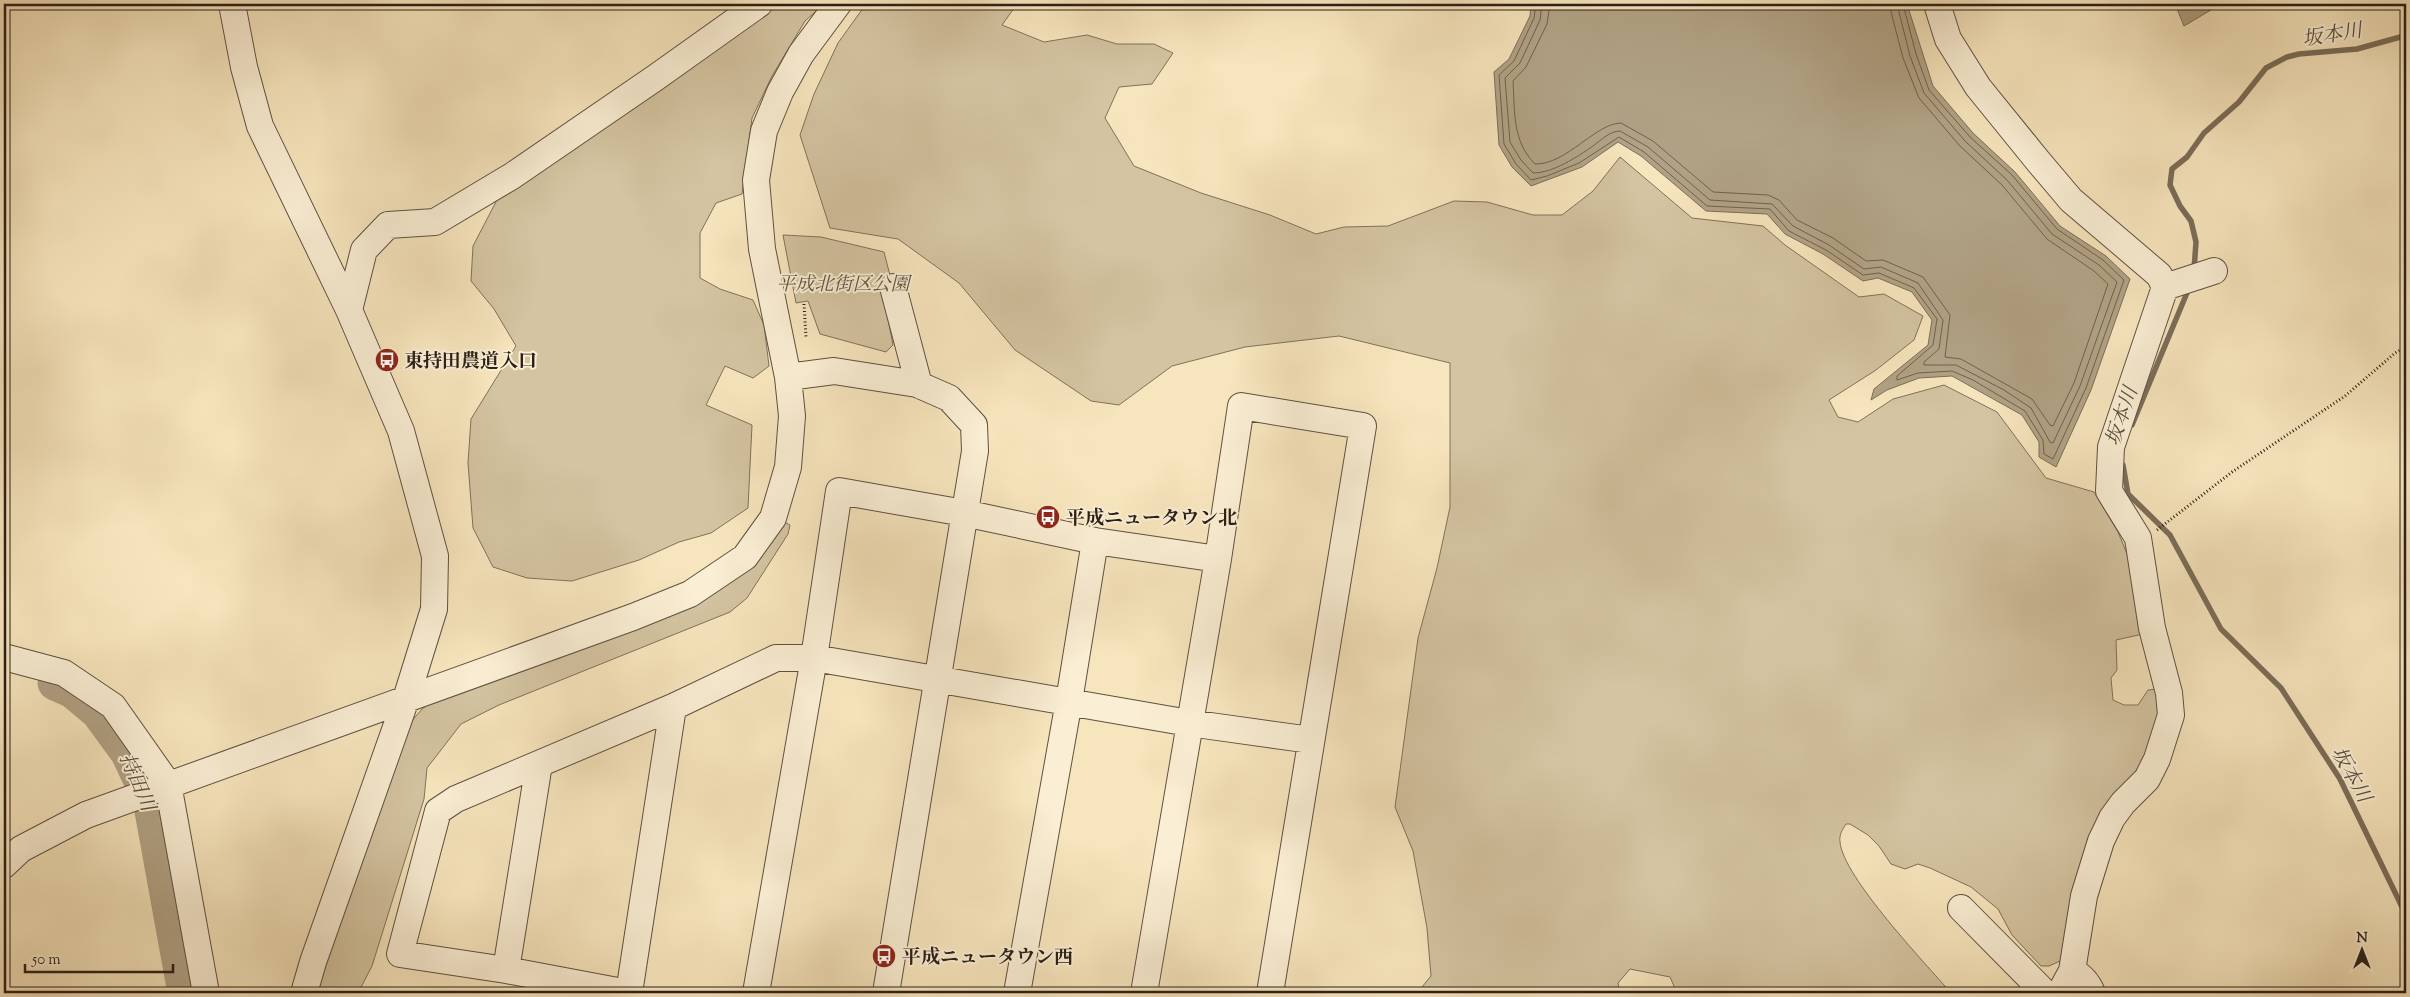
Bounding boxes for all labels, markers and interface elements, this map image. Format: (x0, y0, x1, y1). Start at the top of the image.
water label: 坂本川 (2300, 17, 2366, 55)
park label: 平成北街区公園 (776, 272, 912, 299)
bus stop icon: 東持田農道入口 (374, 347, 400, 373)
place label: 東持田農道入口 (404, 349, 537, 376)
water label: 坂本川 (2100, 382, 2147, 450)
bus stop icon: 平成ニュータウン北 (1035, 504, 1061, 530)
place label: 平成ニュータウン北 (1066, 506, 1237, 533)
water label: 坂本川 (2323, 742, 2378, 810)
water label: 持田川 (111, 750, 162, 818)
north arrow (2338, 924, 2388, 974)
text: N (2356, 929, 2368, 949)
scale bar (25, 942, 172, 974)
bus stop icon: 平成ニュータウン西 (871, 943, 897, 969)
place label: 平成ニュータウン西 (902, 945, 1073, 972)
text: 50 m (31, 950, 61, 971)

